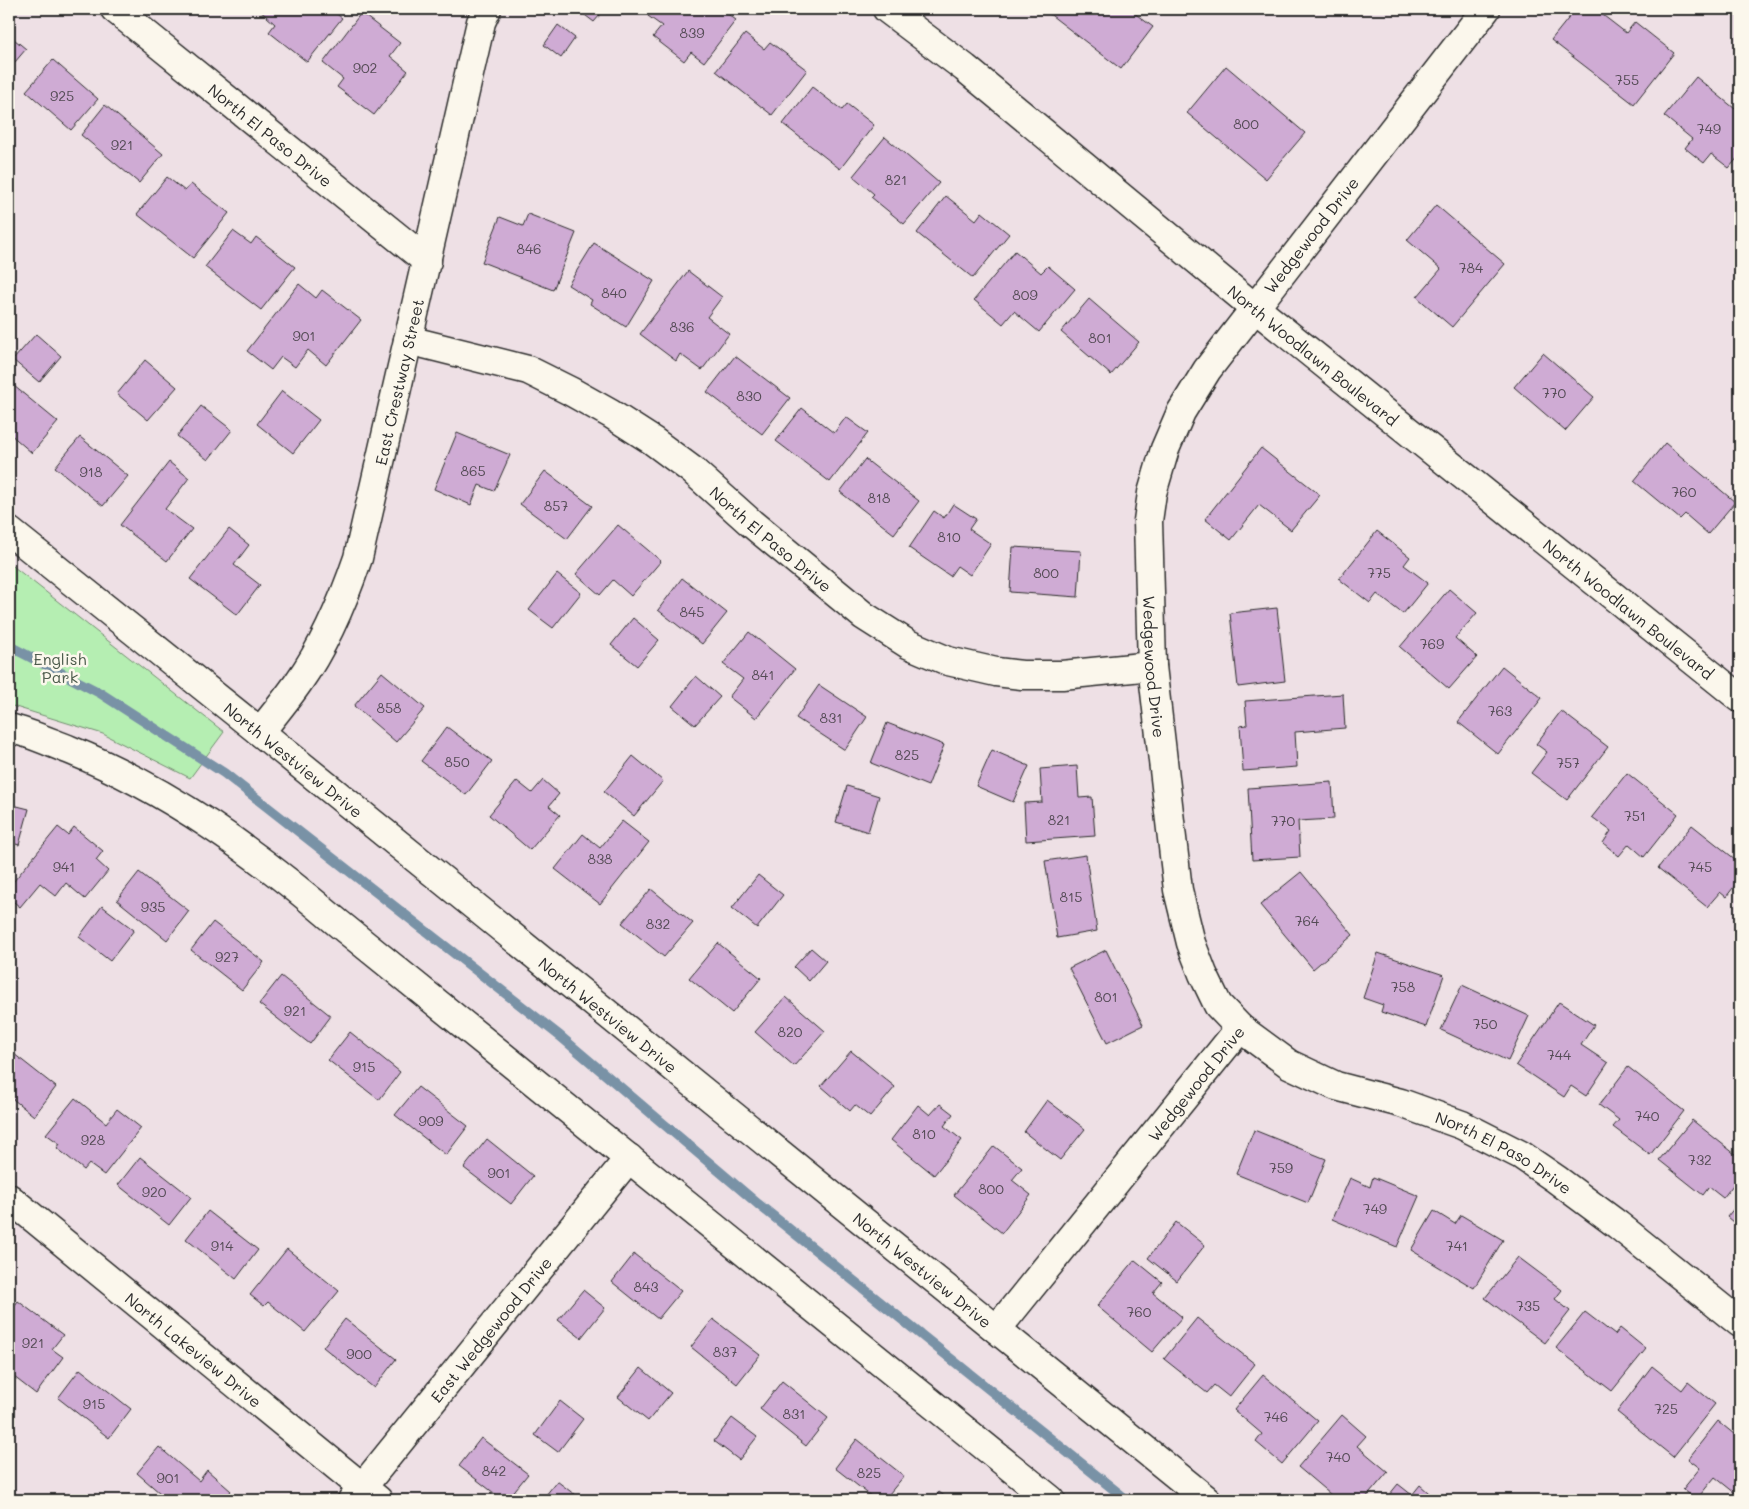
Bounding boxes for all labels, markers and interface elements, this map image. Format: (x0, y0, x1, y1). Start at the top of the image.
house number: 839 (680, 23, 704, 42)
house number: 902 (353, 58, 377, 77)
house number: 755 (1615, 70, 1639, 89)
street label: North El Paso Drive (204, 78, 337, 191)
house number: 925 (50, 86, 74, 105)
house number: 800 (1233, 114, 1259, 133)
house number: 749 (1697, 119, 1721, 138)
house number: 921 (111, 135, 133, 154)
house number: 821 (885, 170, 907, 189)
street label: Wedgewood Drive (1259, 172, 1363, 298)
house number: 846 (516, 239, 542, 258)
house number: 784 (1459, 258, 1484, 277)
street label: North Woodlawn Boulevard (1224, 280, 1403, 430)
house number: 840 (601, 283, 627, 302)
house number: 809 (1012, 285, 1038, 304)
street label: East Crestway Street (369, 296, 428, 467)
house number: 836 (669, 317, 695, 336)
house number: 901 (292, 326, 316, 345)
house number: 801 (1088, 328, 1112, 347)
house number: 770 (1542, 383, 1566, 402)
house number: 830 (736, 386, 762, 405)
house number: 865 (460, 461, 486, 480)
house number: 918 (79, 462, 103, 481)
street label: North El Paso Drive (706, 481, 837, 596)
house number: 760 (1672, 482, 1697, 501)
house number: 818 (867, 488, 891, 507)
house number: 857 (544, 496, 568, 515)
house number: 810 (937, 527, 961, 546)
street label: North Woodlawn Boulevard (1539, 534, 1718, 684)
house number: 800 (1033, 563, 1059, 582)
house number: 775 (1367, 563, 1391, 582)
street label: Wedgewood Drive (1140, 595, 1171, 739)
house number: 845 (680, 602, 704, 621)
house number: 769 (1420, 634, 1444, 653)
park label: English Park (33, 648, 87, 687)
house number: 841 (752, 665, 774, 684)
street label: North Westview Drive (220, 697, 367, 822)
house number: 858 (376, 698, 402, 717)
house number: 763 (1488, 701, 1512, 720)
house number: 831 (820, 708, 842, 727)
house number: 825 (895, 745, 919, 764)
house number: 850 (444, 752, 470, 771)
house number: 757 (1556, 753, 1580, 772)
house number: 751 (1624, 806, 1646, 825)
house number: 821 (1048, 810, 1070, 829)
house number: 770 (1271, 811, 1295, 830)
house number: 838 (587, 849, 613, 868)
house number: 941 (53, 857, 75, 876)
house number: 745 (1688, 857, 1712, 876)
house number: 815 (1060, 887, 1082, 906)
house number: 935 (141, 897, 165, 916)
house number: 764 (1295, 911, 1320, 930)
house number: 832 (646, 914, 670, 933)
house number: 927 (215, 947, 239, 966)
street label: North Westview Drive (535, 952, 682, 1077)
house number: 758 (1391, 977, 1415, 996)
house number: 801 (1094, 987, 1118, 1006)
house number: 921 (284, 1001, 306, 1020)
house number: 750 (1473, 1014, 1498, 1033)
street label: Wedgewood Drive (1143, 1021, 1248, 1145)
house number: 820 (778, 1022, 803, 1041)
house number: 744 (1547, 1045, 1572, 1064)
house number: 915 (353, 1057, 375, 1076)
street label: North El Paso Drive (1433, 1106, 1576, 1198)
house number: 740 (1635, 1106, 1660, 1125)
house number: 909 (418, 1111, 444, 1130)
house number: 810 (912, 1124, 936, 1143)
house number: 928 (81, 1130, 105, 1149)
house number: 732 (1688, 1150, 1712, 1169)
house number: 759 (1269, 1158, 1293, 1177)
house number: 901 (487, 1163, 511, 1182)
house number: 800 (978, 1179, 1004, 1198)
house number: 920 (142, 1182, 167, 1201)
house number: 749 (1363, 1199, 1387, 1218)
street label: North Westview Drive (849, 1207, 996, 1332)
house number: 914 (211, 1236, 234, 1255)
house number: 741 (1446, 1236, 1468, 1255)
street label: East Wedgewood Drive (425, 1252, 556, 1406)
house number: 843 (634, 1277, 658, 1296)
street label: North Lakeview Drive (121, 1287, 267, 1411)
house number: 735 (1516, 1296, 1540, 1315)
house number: 760 (1127, 1302, 1152, 1321)
house number: 921 (22, 1333, 44, 1352)
house number: 837 (713, 1342, 737, 1361)
house number: 900 (346, 1344, 372, 1363)
house number: 915 (83, 1394, 105, 1413)
house number: 725 (1654, 1399, 1678, 1418)
house number: 831 (783, 1404, 805, 1423)
house number: 746 (1264, 1407, 1288, 1426)
house number: 740 (1326, 1447, 1351, 1466)
house number: 842 (482, 1461, 506, 1480)
house number: 825 (857, 1463, 881, 1482)
house number: 901 (156, 1468, 180, 1487)

